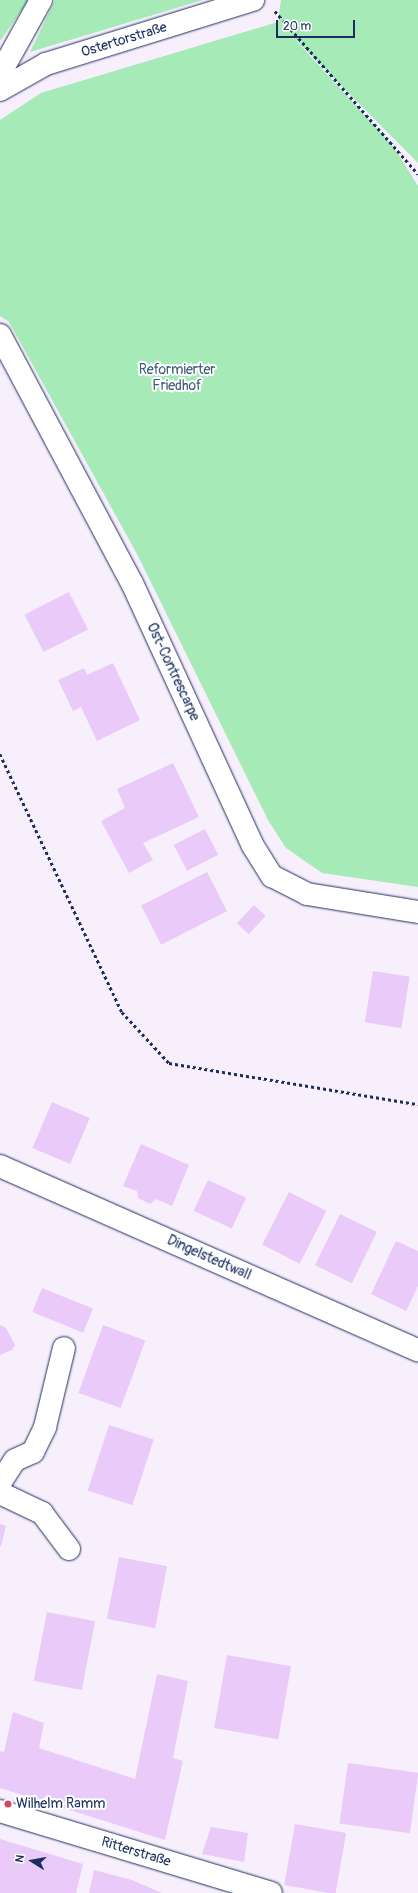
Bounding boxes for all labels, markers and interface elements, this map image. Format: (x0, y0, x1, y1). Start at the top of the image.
scale bar (278, 12, 357, 38)
street label: Ostertorstraße (79, 19, 169, 61)
text: 20 m (283, 19, 311, 34)
park label: Reformierter Friedhof (139, 362, 215, 394)
street label: Ost-Contrescarpe (143, 620, 203, 724)
street label: Dingelstedtwall (164, 1232, 254, 1284)
place label: Wilhelm Ramm (16, 1796, 106, 1812)
marker: Wilhelm Ramm (3, 1799, 13, 1809)
street label: Ritterstraße (99, 1833, 173, 1871)
north arrow (12, 1841, 52, 1881)
text: N (13, 1854, 27, 1864)

